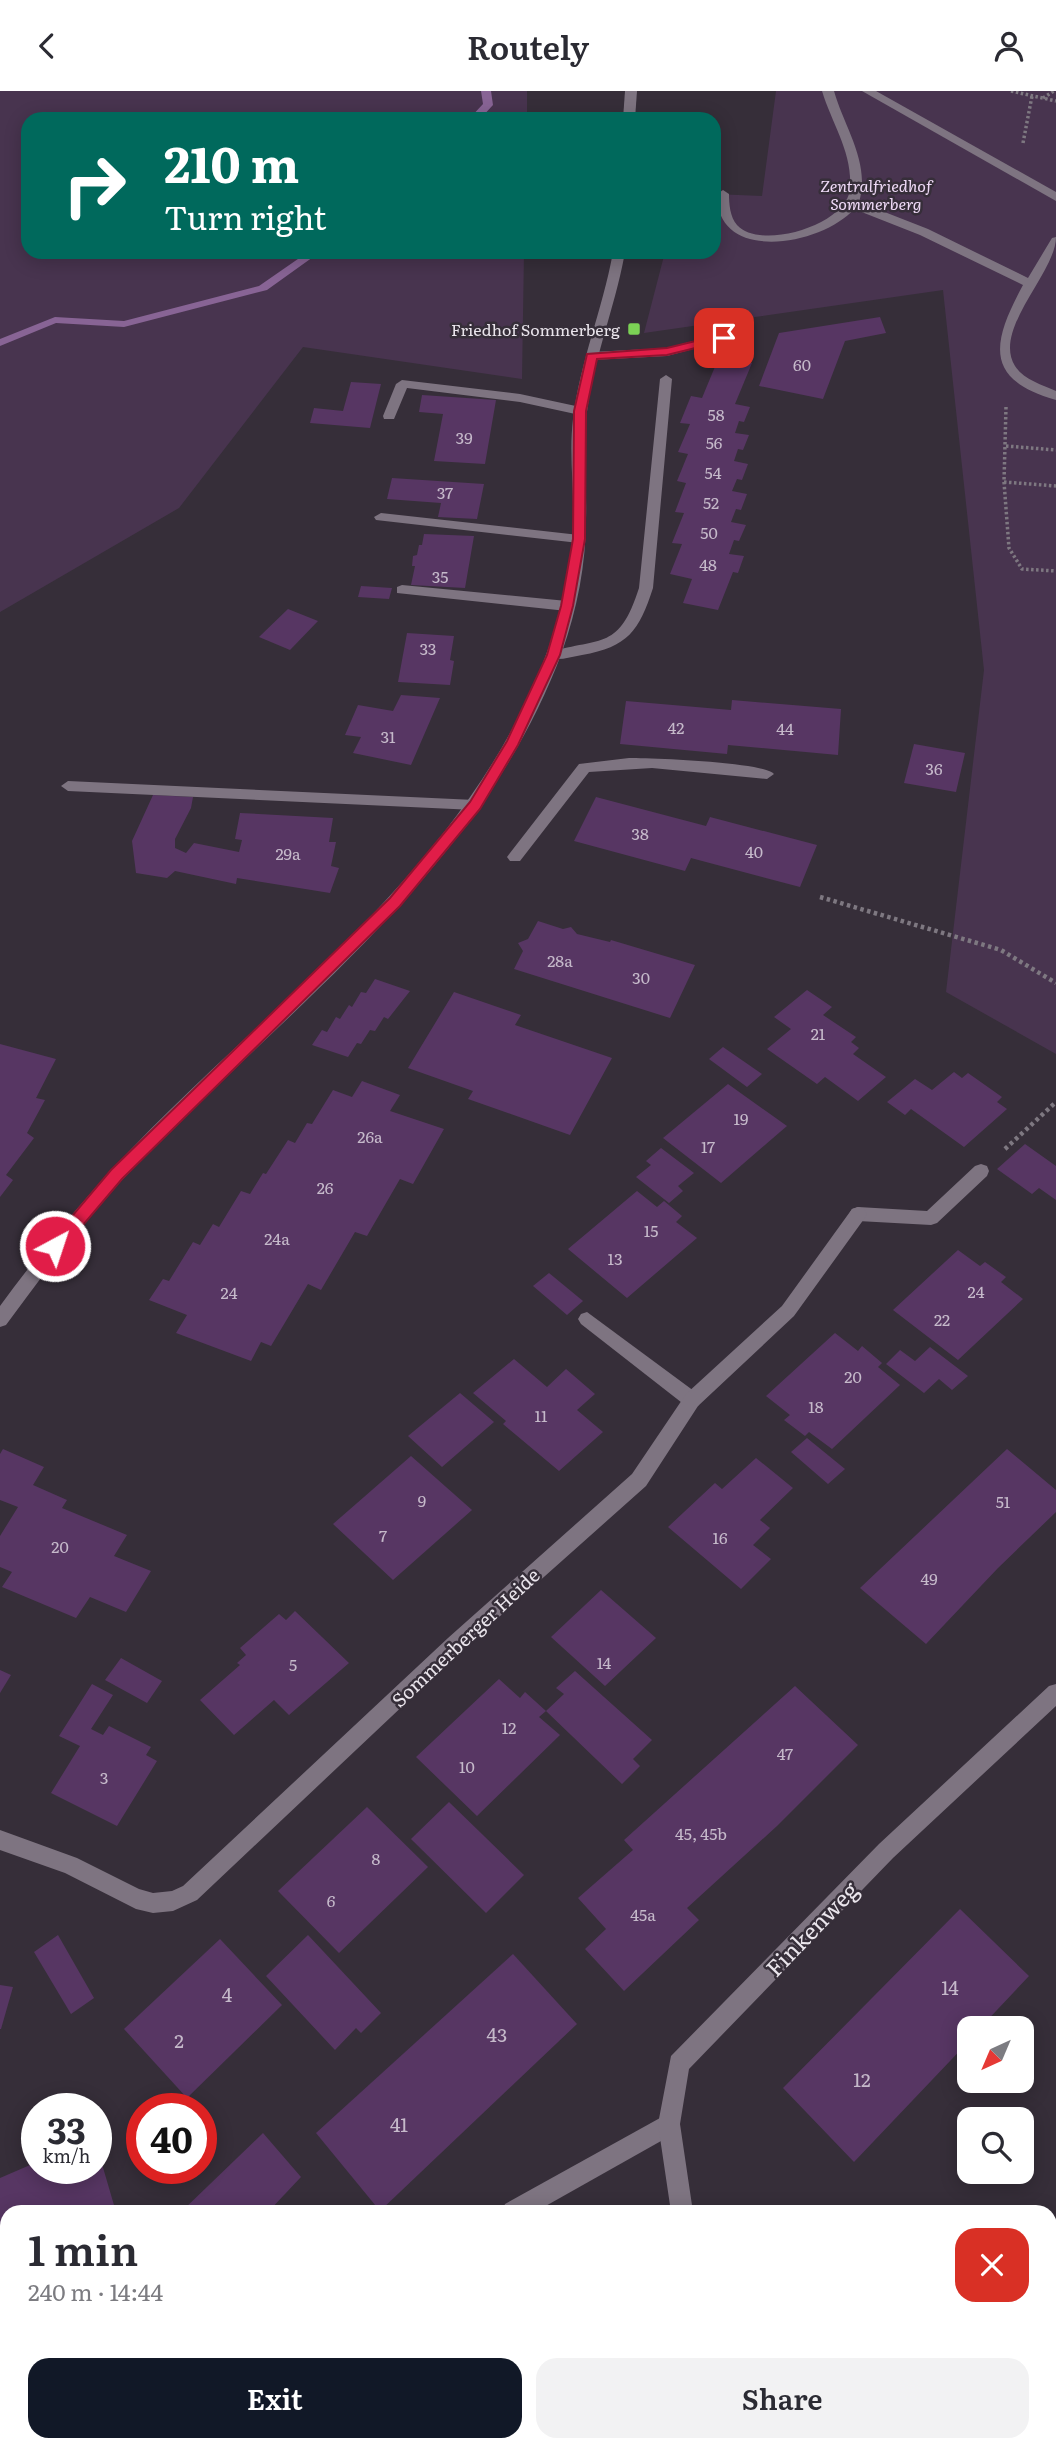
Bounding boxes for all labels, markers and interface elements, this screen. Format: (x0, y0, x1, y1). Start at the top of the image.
text: Routely (467, 22, 589, 70)
icon: back (28, 27, 66, 65)
icon: person (990, 27, 1028, 65)
text: 210 m (164, 125, 299, 198)
icon: right (49, 140, 140, 231)
park label: Zentralfriedhof Sommerberg (820, 173, 934, 215)
text: Turn right (164, 192, 326, 240)
pin (694, 308, 754, 368)
place label: Friedhof Sommerberg (451, 317, 620, 341)
icon: arrive (705, 319, 743, 357)
marker: Friedhof Sommerberg (626, 321, 642, 337)
house number: 60 (793, 352, 811, 376)
house number: 58 (708, 402, 725, 426)
house number: 39 (455, 425, 473, 449)
house number: 56 (706, 430, 723, 454)
house number: 54 (705, 460, 722, 484)
house number: 37 (437, 480, 453, 504)
house number: 52 (703, 490, 719, 514)
house number: 50 (700, 520, 718, 544)
house number: 48 (699, 552, 717, 576)
house number: 35 (432, 564, 448, 588)
house number: 33 (420, 636, 436, 660)
house number: 42 (668, 715, 684, 739)
house number: 44 (776, 716, 794, 740)
house number: 31 (380, 724, 396, 748)
house number: 36 (925, 756, 943, 780)
house number: 38 (631, 821, 649, 845)
house number: 40 (745, 839, 763, 863)
house number: 29a (275, 841, 301, 865)
house number: 28a (547, 948, 573, 972)
house number: 30 (632, 965, 650, 989)
house number: 21 (811, 1021, 826, 1045)
house number: 19 (734, 1106, 748, 1130)
house number: 26a (357, 1124, 383, 1148)
house number: 17 (701, 1134, 715, 1158)
house number: 26 (317, 1175, 334, 1199)
position arrow (18, 1209, 92, 1283)
house number: 15 (644, 1218, 658, 1242)
house number: 24a (264, 1226, 290, 1250)
house number: 13 (607, 1246, 623, 1270)
house number: 24 (968, 1279, 985, 1303)
house number: 24 (221, 1280, 238, 1304)
house number: 22 (934, 1307, 950, 1331)
house number: 20 (844, 1364, 862, 1388)
house number: 18 (808, 1394, 824, 1418)
house number: 11 (534, 1403, 548, 1427)
house number: 9 (418, 1488, 426, 1512)
house number: 51 (996, 1489, 1011, 1513)
house number: 7 (379, 1523, 387, 1547)
house number: 16 (712, 1525, 728, 1549)
house number: 20 (51, 1534, 69, 1558)
street label: Sommerberger Heide (385, 1561, 545, 1713)
house number: 49 (920, 1566, 938, 1590)
house number: 14 (597, 1650, 612, 1674)
house number: 5 (289, 1652, 297, 1676)
house number: 12 (502, 1715, 516, 1739)
house number: 47 (777, 1741, 793, 1765)
house number: 10 (459, 1754, 475, 1778)
house number: 3 (100, 1765, 108, 1789)
house number: 45, 45b (675, 1821, 727, 1845)
house number: 8 (372, 1846, 381, 1870)
street label: Finkenweg (757, 1873, 865, 1983)
house number: 6 (327, 1888, 336, 1912)
house number: 45a (630, 1902, 656, 1926)
house number: 14 (941, 1973, 959, 2001)
house number: 4 (222, 1980, 233, 2008)
north arrow (957, 2016, 1034, 2093)
map controls (957, 2016, 1034, 2184)
house number: 43 (487, 2020, 507, 2048)
house number: 2 (174, 2026, 184, 2054)
house number: 12 (853, 2065, 871, 2093)
speed limit sign: 40 (126, 2093, 217, 2184)
text: 33 (47, 2103, 86, 2155)
button: search (957, 2107, 1034, 2184)
house number: 41 (390, 2110, 408, 2138)
text: km/h (43, 2142, 90, 2169)
text: 1 min (28, 2217, 138, 2279)
button: close (955, 2228, 1029, 2302)
text: 240 m · 14:44 (28, 2274, 163, 2308)
button: Exit (28, 2358, 522, 2438)
button: Share (536, 2358, 1029, 2438)

